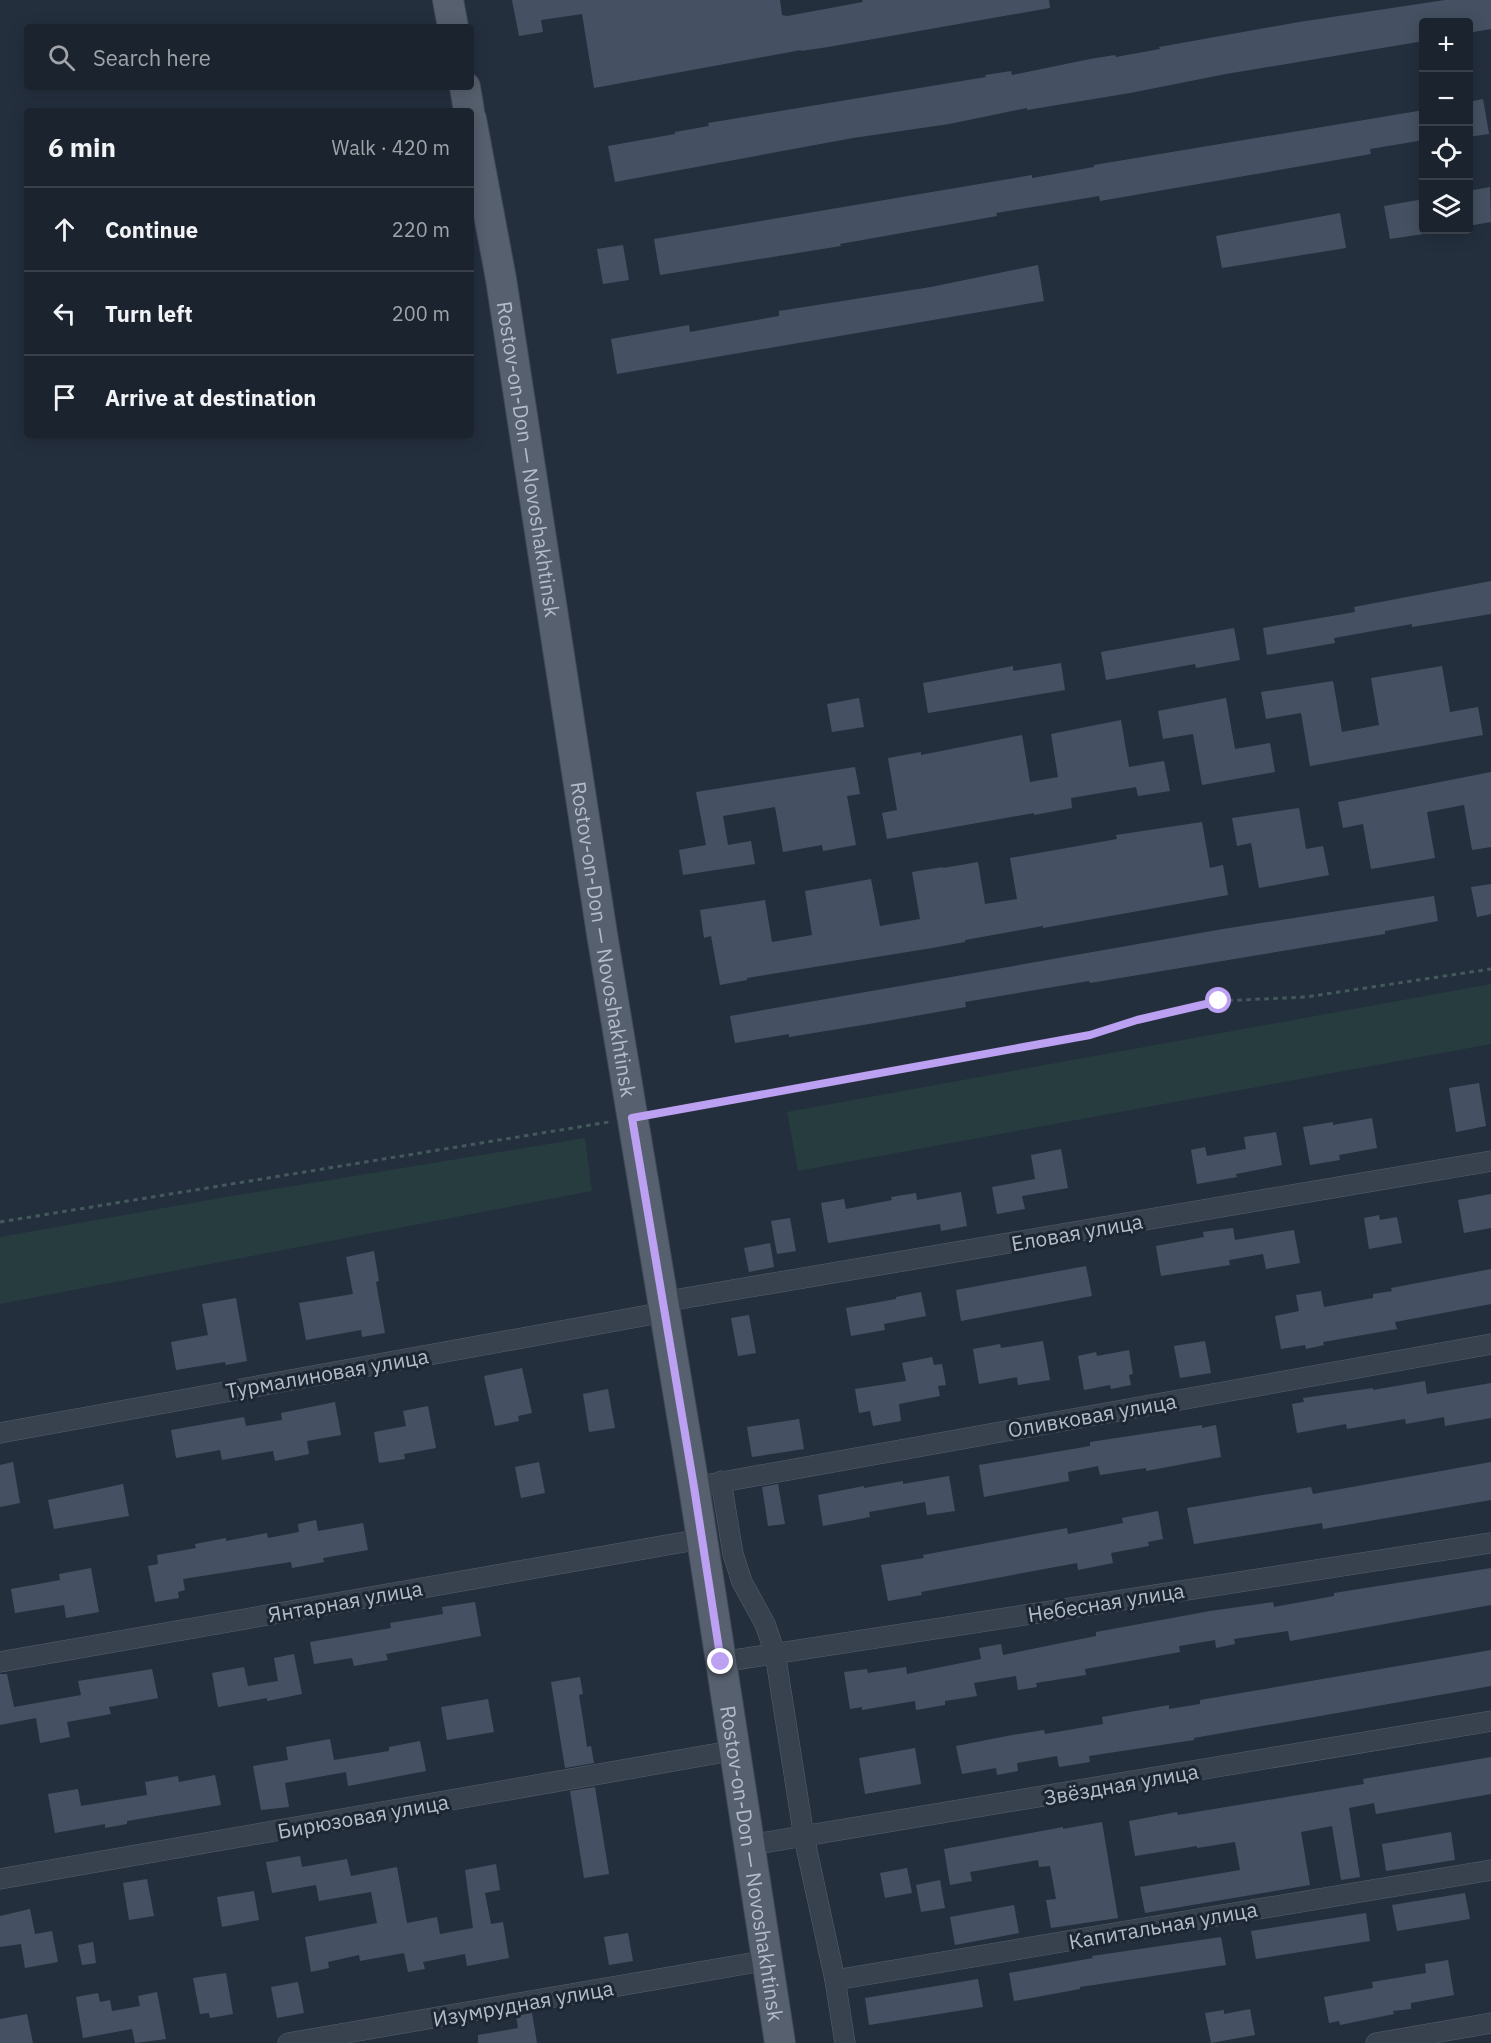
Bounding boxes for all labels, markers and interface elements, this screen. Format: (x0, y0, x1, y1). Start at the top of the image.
map controls (1419, 18, 1473, 234)
button: + (1419, 18, 1473, 72)
search box (24, 24, 474, 90)
icon: search (45, 41, 78, 74)
text: Search here (93, 43, 211, 72)
button: − (1419, 72, 1473, 126)
button: locate (1419, 126, 1473, 180)
text: 6 min (48, 130, 116, 164)
text: Walk · 420 m (332, 134, 450, 161)
button: layers (1419, 180, 1473, 234)
icon: ahead (48, 213, 81, 246)
text: Continue (105, 215, 198, 244)
text: 220 m (392, 216, 450, 243)
icon: left (48, 297, 81, 330)
text: Turn left (105, 299, 193, 328)
street label: Rostov-on-Don — Novoshakhtinsk (491, 299, 567, 619)
text: 200 m (392, 300, 450, 327)
icon: arrive (48, 381, 81, 414)
text: Arrive at destination (105, 383, 316, 412)
street label: Rostov-on-Don — Novoshakhtinsk (565, 779, 643, 1099)
route start (1205, 987, 1231, 1013)
street label: Еловая улица (1009, 1207, 1145, 1257)
street label: Турмалиновая улица (223, 1341, 431, 1405)
street label: Оливковая улица (1005, 1386, 1179, 1444)
street label: Янтарная улица (265, 1574, 425, 1628)
street label: Небесная улица (1026, 1576, 1186, 1628)
route end (707, 1648, 733, 1674)
street label: Rostov-on-Don — Novoshakhtinsk (714, 1703, 790, 2023)
street label: Звёздная улица (1041, 1757, 1201, 1811)
street label: Бирюзовая улица (275, 1787, 451, 1845)
street label: Капитальная улица (1066, 1895, 1260, 1955)
street label: Изумрудная улица (430, 1973, 616, 2033)

